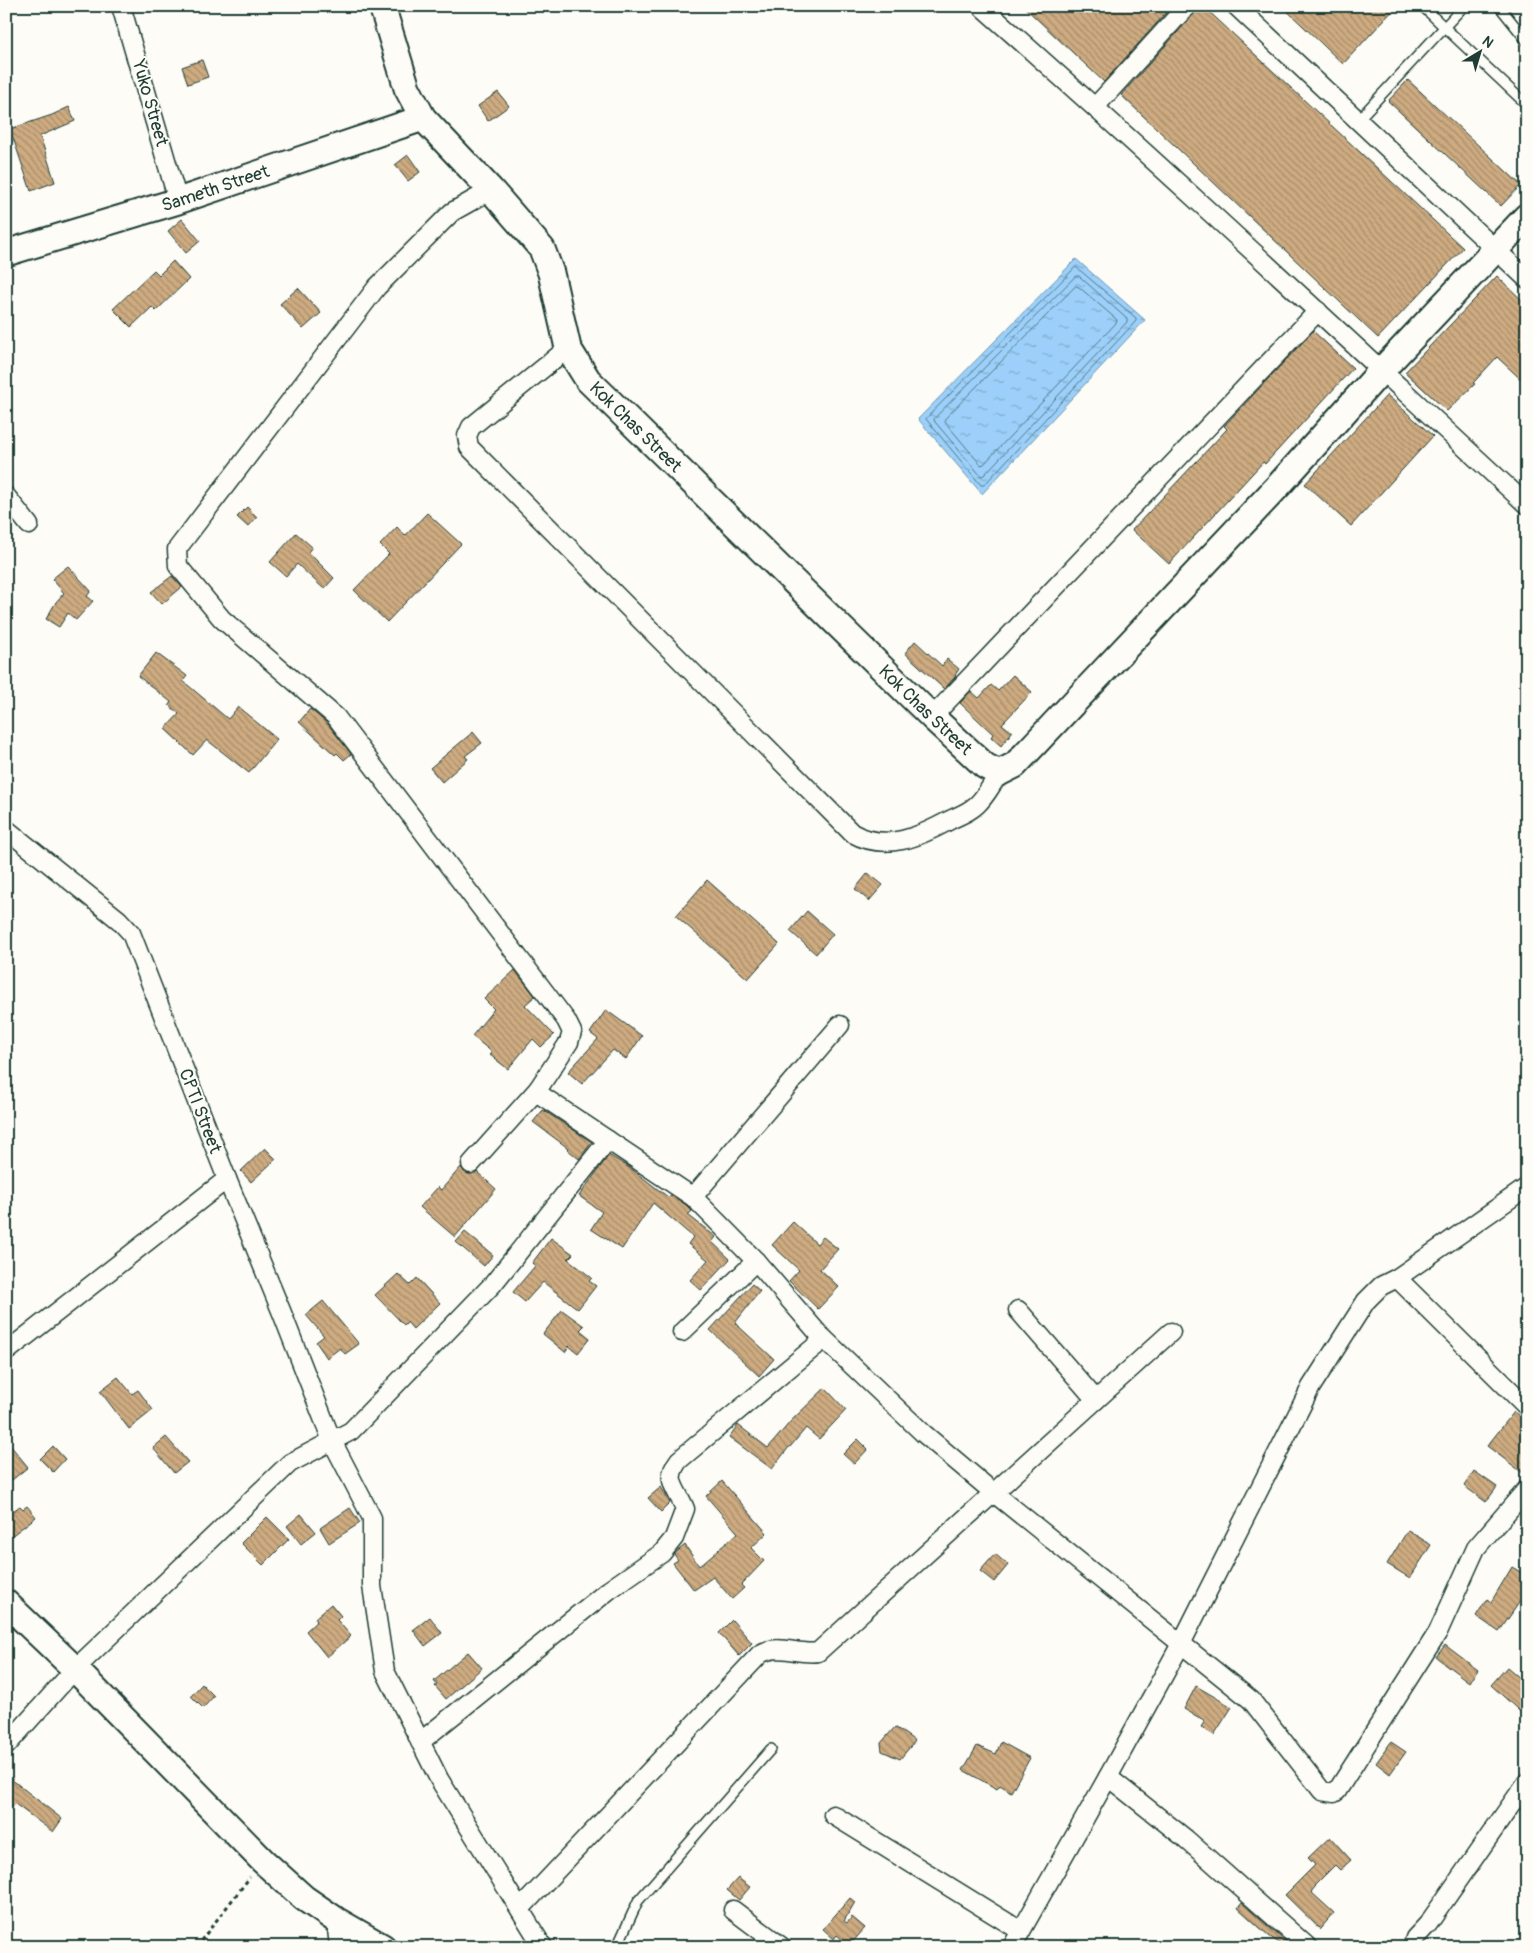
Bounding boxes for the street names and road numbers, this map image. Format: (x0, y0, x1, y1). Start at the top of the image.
street label: Yuko Street (126, 56, 174, 150)
street label: Sameth Street (159, 159, 273, 217)
street label: Kok Chas Street (585, 376, 688, 478)
street label: Kok Chas Street (874, 660, 978, 760)
street label: CPTI Street (173, 1065, 227, 1157)

